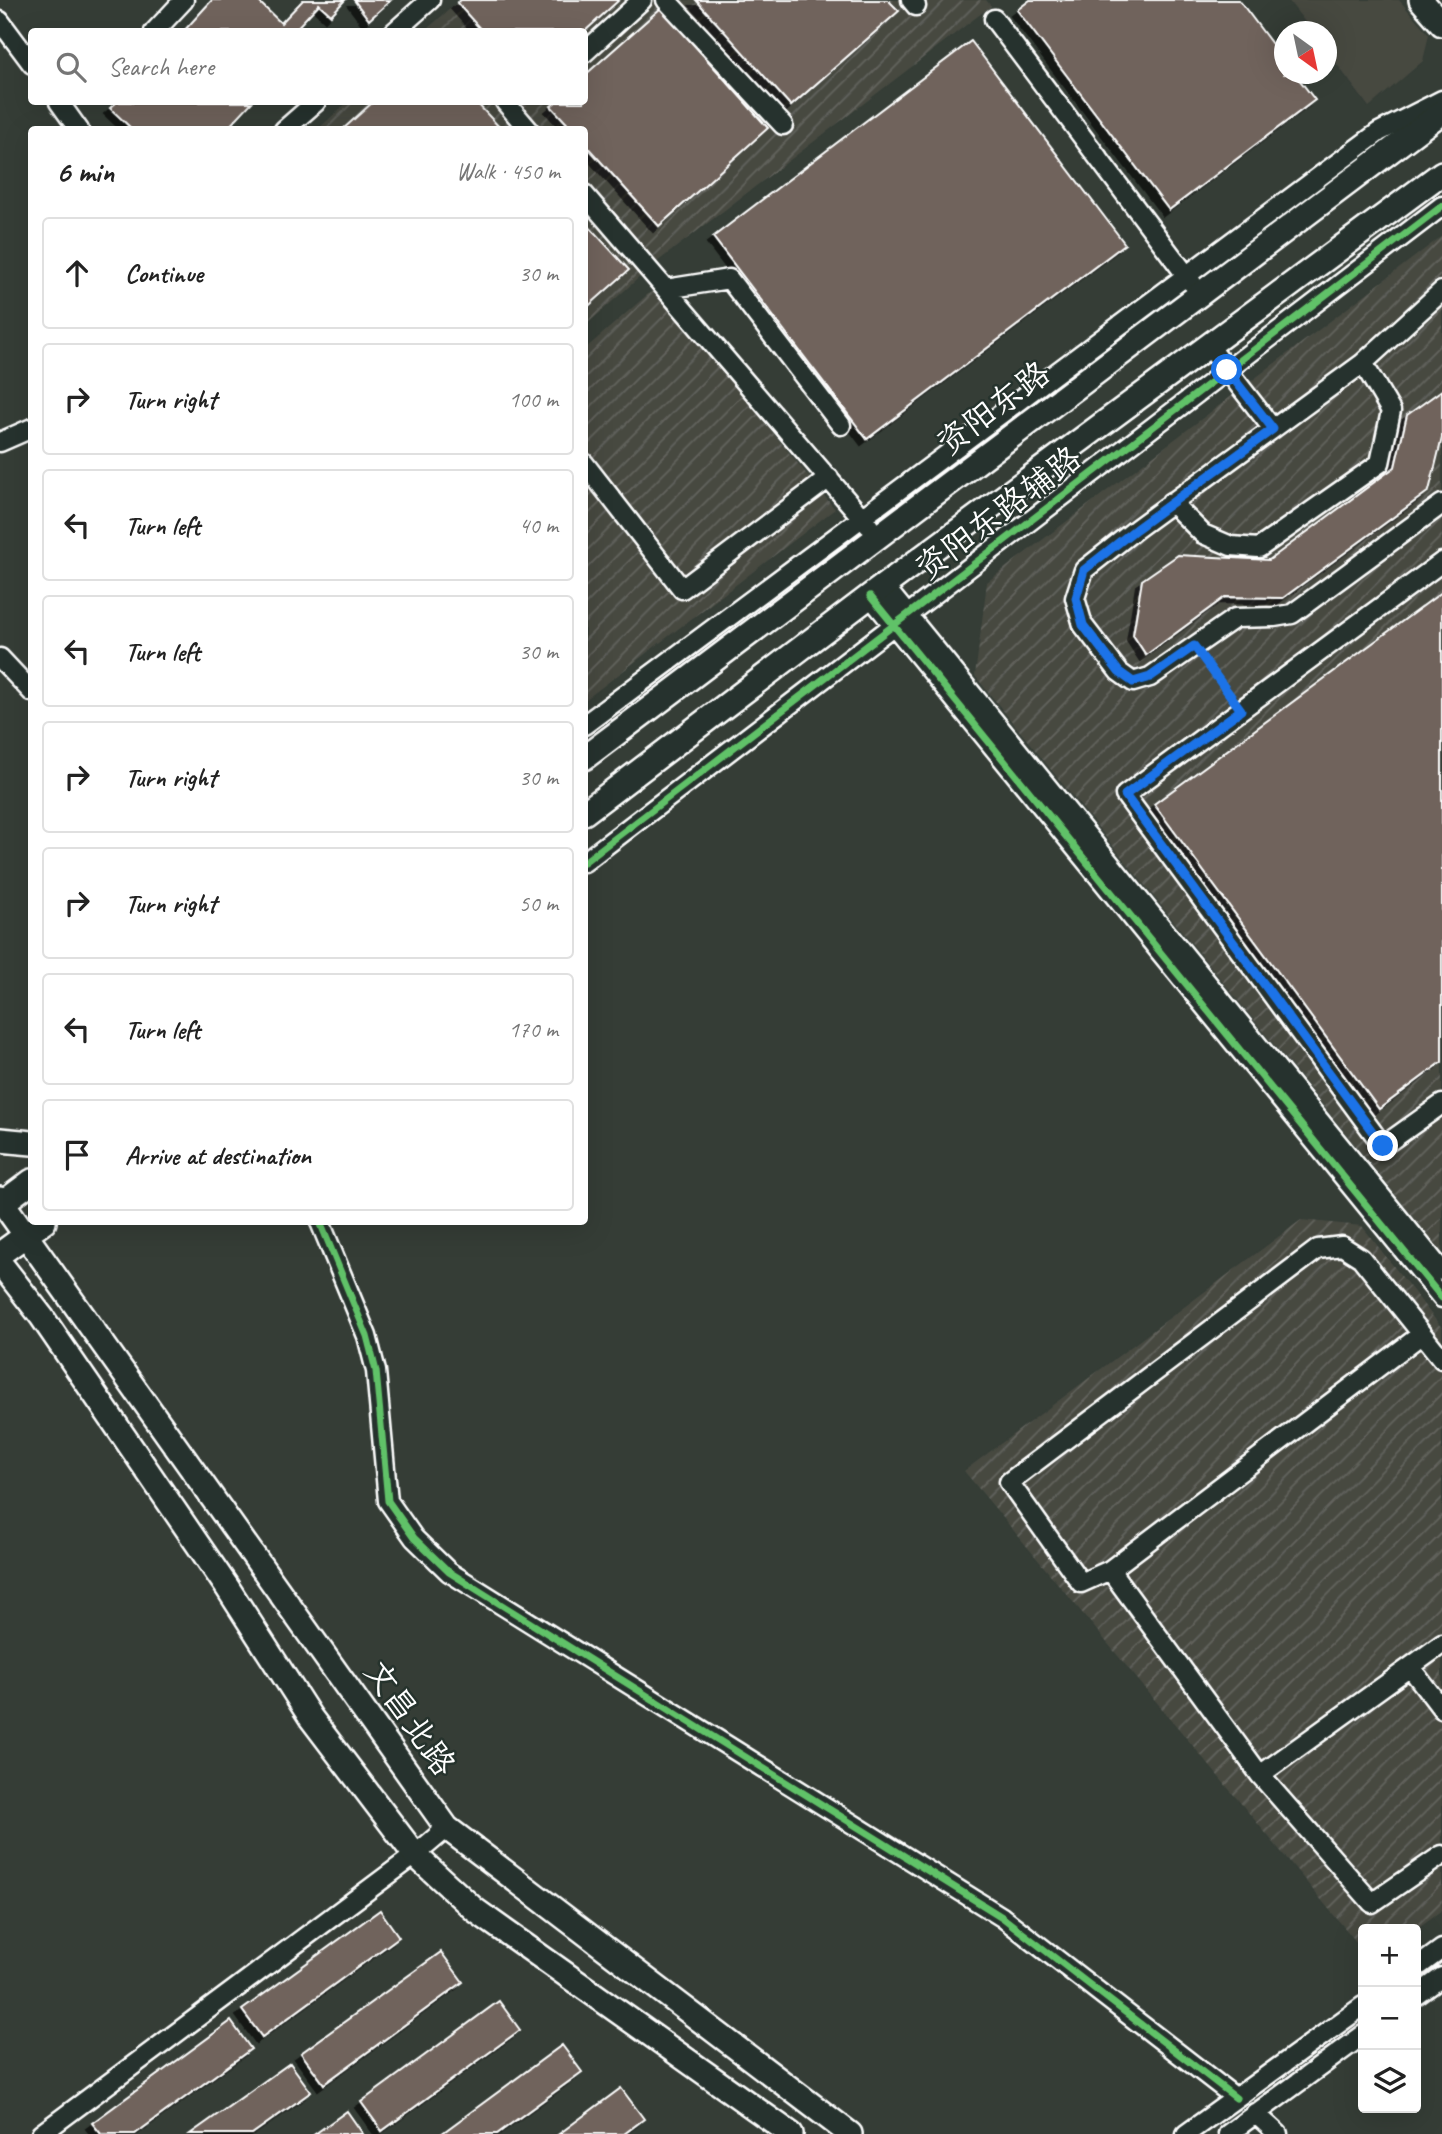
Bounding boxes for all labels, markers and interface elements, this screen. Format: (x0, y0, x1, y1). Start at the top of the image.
north arrow (1274, 21, 1337, 84)
search box (28, 28, 588, 105)
icon: search (52, 48, 90, 86)
text: Search here (108, 50, 214, 83)
text: 6 min (56, 153, 114, 191)
text: Walk · 450 m (456, 157, 560, 186)
icon: ahead (58, 254, 96, 292)
text: Continue (125, 257, 203, 290)
text: 30 m (519, 259, 558, 288)
street label: 资阳东路 (928, 352, 1058, 464)
route start (1211, 354, 1242, 385)
icon: right (58, 380, 96, 418)
text: Turn right (125, 383, 216, 416)
text: 100 m (509, 385, 558, 414)
street label: 资阳东路辅路 (906, 437, 1090, 589)
icon: left (58, 506, 96, 544)
text: Turn left (125, 509, 200, 542)
text: 40 m (519, 511, 558, 540)
icon: left (58, 632, 96, 670)
text: Turn left (125, 635, 200, 668)
text: 30 m (519, 637, 558, 666)
icon: right (58, 758, 96, 796)
text: Turn right (125, 761, 216, 794)
text: 30 m (519, 763, 558, 792)
icon: right (58, 884, 96, 922)
text: Turn right (125, 887, 216, 920)
text: 50 m (519, 889, 558, 918)
icon: left (58, 1010, 96, 1048)
text: Turn left (125, 1013, 200, 1046)
text: 170 m (509, 1015, 558, 1044)
route end (1367, 1130, 1398, 1161)
icon: arrive (58, 1136, 96, 1174)
text: Arrive at destination (125, 1139, 311, 1172)
street label: 文昌北路 (355, 1652, 465, 1784)
map controls (1358, 1924, 1421, 2113)
button: + (1358, 1924, 1421, 1987)
button: − (1358, 1987, 1421, 2050)
button: layers (1358, 2050, 1421, 2113)

